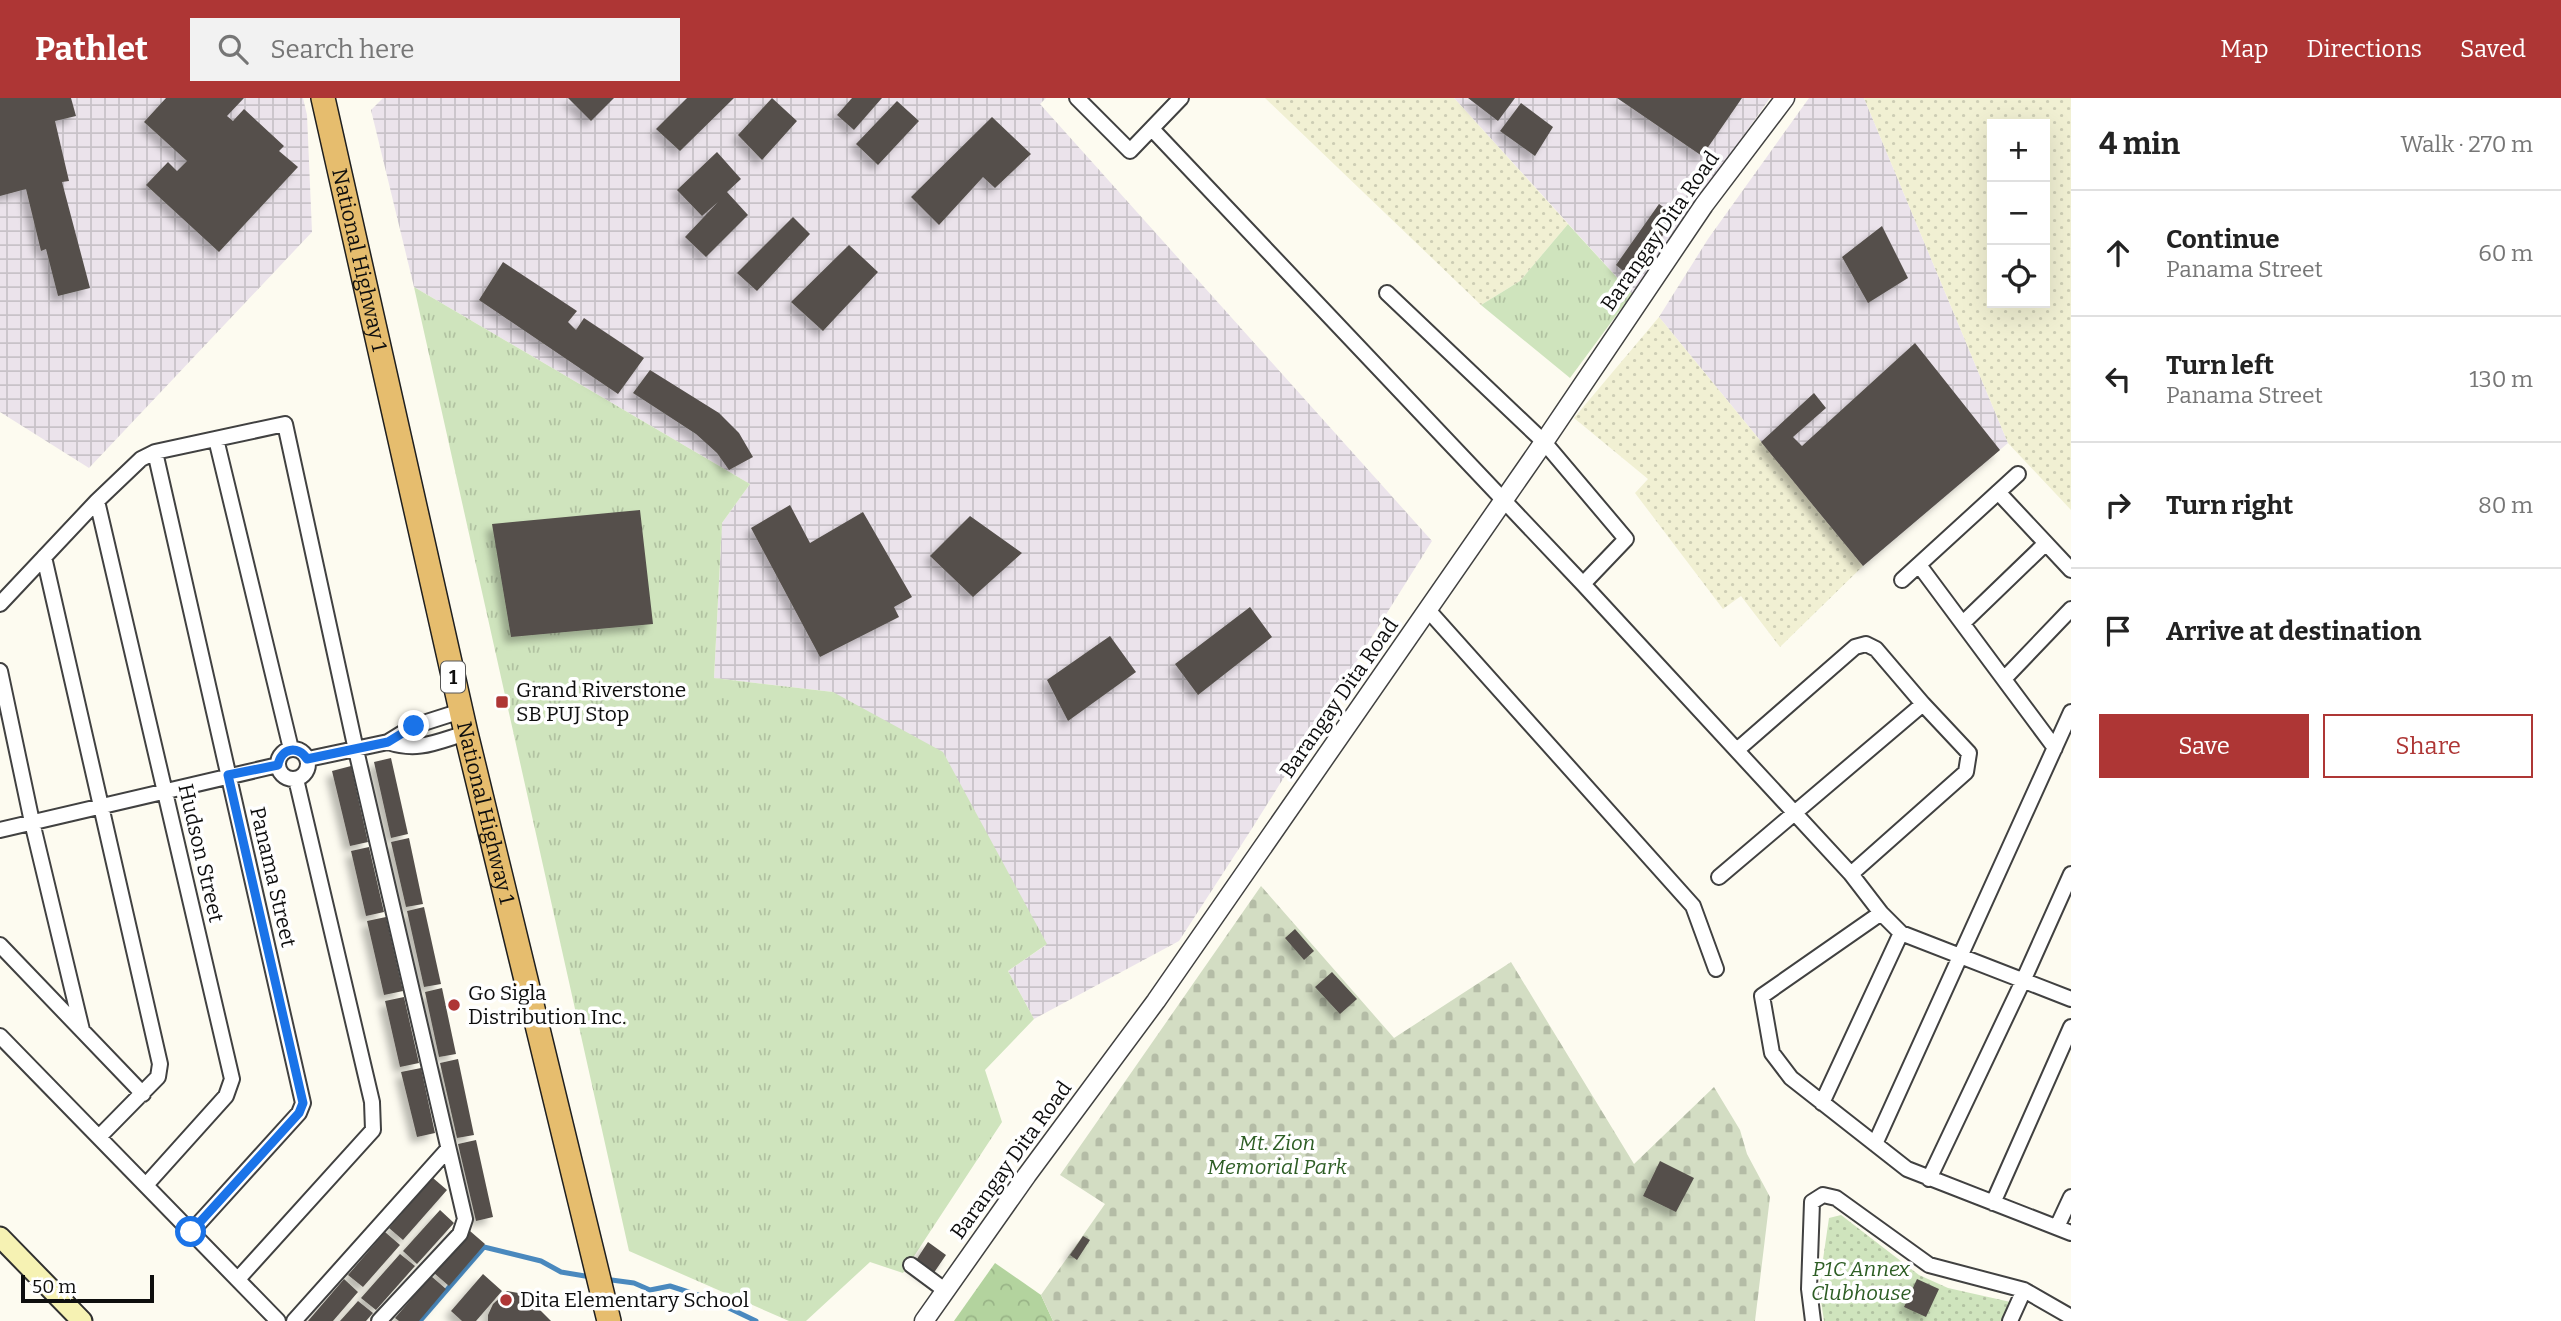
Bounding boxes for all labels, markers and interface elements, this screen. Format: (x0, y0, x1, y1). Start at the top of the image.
search box (190, 18, 680, 81)
text: Pathlet (35, 29, 148, 69)
icon: search (214, 30, 252, 68)
text: Search here (270, 34, 414, 65)
text: Map (2220, 35, 2269, 63)
text: Directions (2307, 35, 2422, 63)
text: Saved (2460, 35, 2526, 63)
map controls (1987, 119, 2050, 308)
button: + (1987, 119, 2050, 182)
text: 4 min (2099, 126, 2180, 162)
text: Walk · 270 m (2400, 130, 2533, 158)
street label: Barangay Dita Road (1595, 146, 1725, 316)
street label: National Highway 1 (326, 166, 393, 354)
button: − (1987, 182, 2050, 245)
text: Continue (2166, 224, 2280, 255)
icon: ahead (2099, 234, 2137, 272)
text: 60 m (2478, 239, 2533, 267)
button: locate (1987, 245, 2050, 308)
text: Panama Street (2166, 255, 2323, 283)
text: Turn left (2166, 350, 2274, 381)
icon: left (2099, 360, 2137, 398)
text: 130 m (2469, 365, 2533, 393)
text: Panama Street (2166, 381, 2323, 409)
icon: right (2099, 486, 2137, 524)
text: Turn right (2166, 490, 2293, 521)
text: 80 m (2478, 491, 2533, 519)
icon: arrive (2099, 612, 2137, 650)
street label: Barangay Dita Road (1274, 613, 1404, 783)
text: Arrive at destination (2166, 616, 2421, 647)
road number: 1 (441, 662, 465, 692)
place label: Grand Riverstone SB PUJ Stop (516, 677, 686, 727)
marker: Grand Riverstone SB PUJ Stop (494, 694, 510, 710)
route end (398, 710, 429, 741)
button: Save (2099, 714, 2309, 778)
button: Share (2323, 714, 2533, 778)
street label: National Highway 1 (451, 719, 520, 907)
street label: Hudson Street (172, 781, 230, 925)
street label: Panama Street (244, 804, 302, 950)
place label: Go Sigla Distribution Inc. (468, 980, 626, 1030)
marker: Go Sigla Distribution Inc. (446, 997, 462, 1013)
street label: Barangay Dita Road (945, 1076, 1077, 1244)
park label: Mt. Zion Memorial Park (1207, 1130, 1347, 1180)
route start (175, 1216, 206, 1247)
park label: P1C Annex Clubhouse (1811, 1256, 1912, 1306)
scale bar (21, 1272, 154, 1304)
text: 50 m (32, 1275, 76, 1298)
place label: Dita Elementary School (520, 1287, 749, 1313)
marker: Dita Elementary School (498, 1292, 514, 1308)

